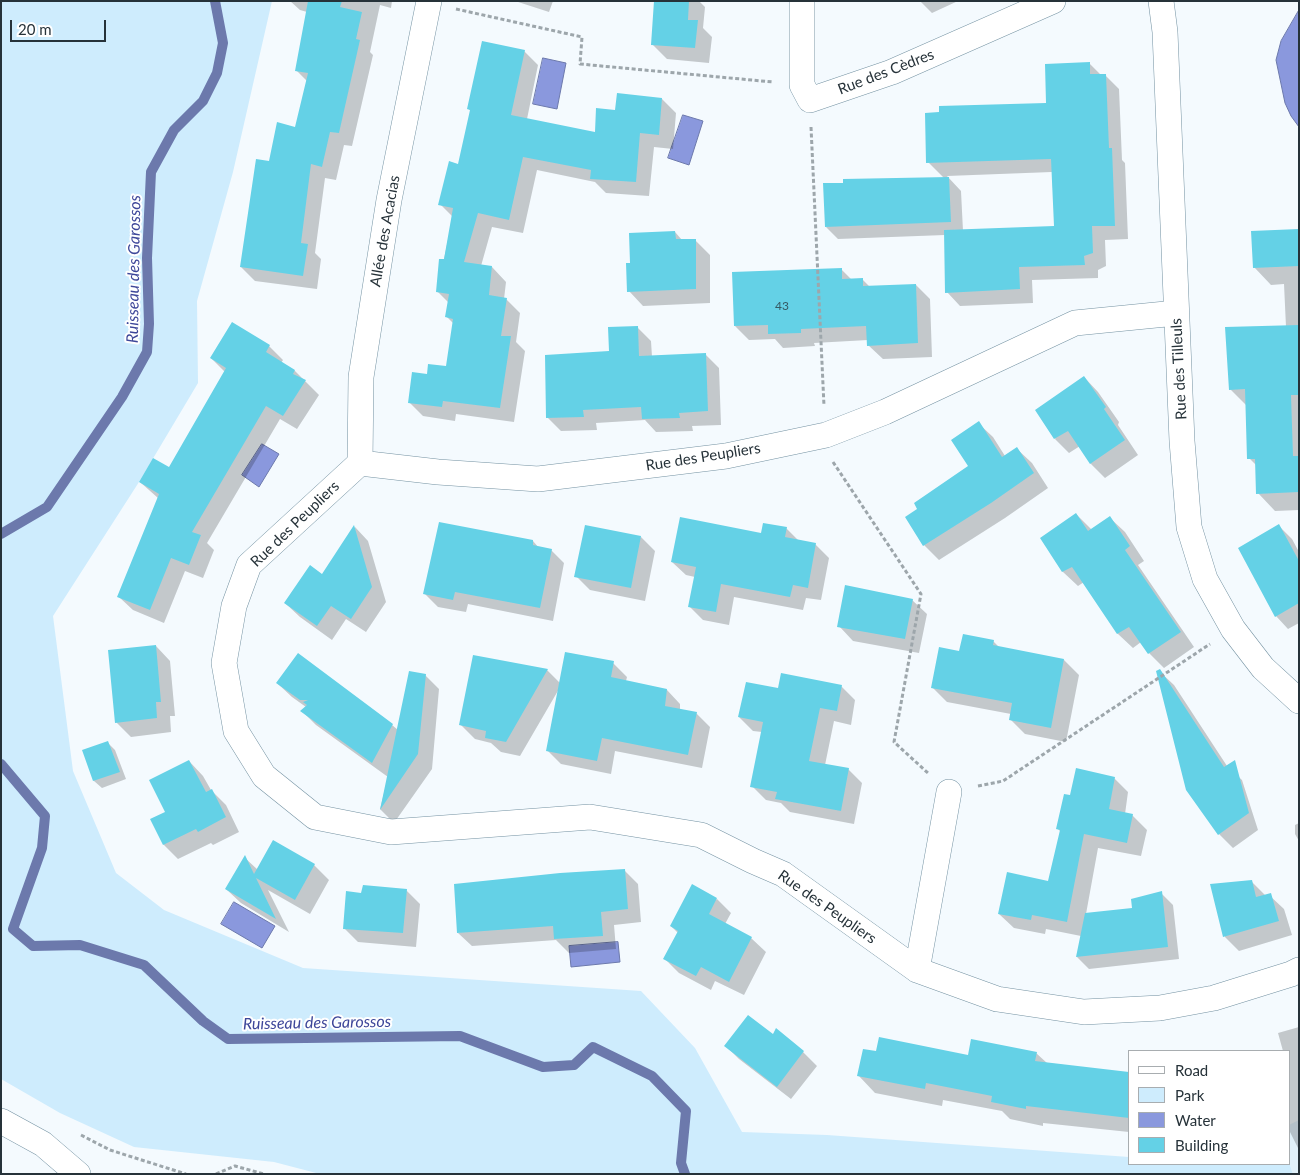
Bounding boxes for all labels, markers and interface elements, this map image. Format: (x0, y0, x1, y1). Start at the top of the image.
scale bar (12, 10, 109, 42)
text: 20 m (18, 20, 52, 38)
street label: Rue des Cèdres (835, 45, 937, 99)
street label: Allée des Acacias (366, 174, 404, 288)
water label: Ruisseau des Garossos (123, 195, 145, 343)
house number: 43 (775, 299, 789, 313)
street label: Rue des Tilleuls (1167, 318, 1191, 420)
street label: Rue des Peupliers (644, 439, 762, 475)
street label: Rue des Peupliers (247, 477, 343, 571)
street label: Rue des Peupliers (774, 866, 880, 948)
water label: Ruisseau des Garossos (243, 1012, 391, 1034)
legend (1128, 1050, 1290, 1165)
text: Road (1175, 1061, 1208, 1079)
text: Park (1175, 1086, 1204, 1104)
text: Water (1175, 1111, 1216, 1129)
text: Building (1175, 1136, 1228, 1154)

